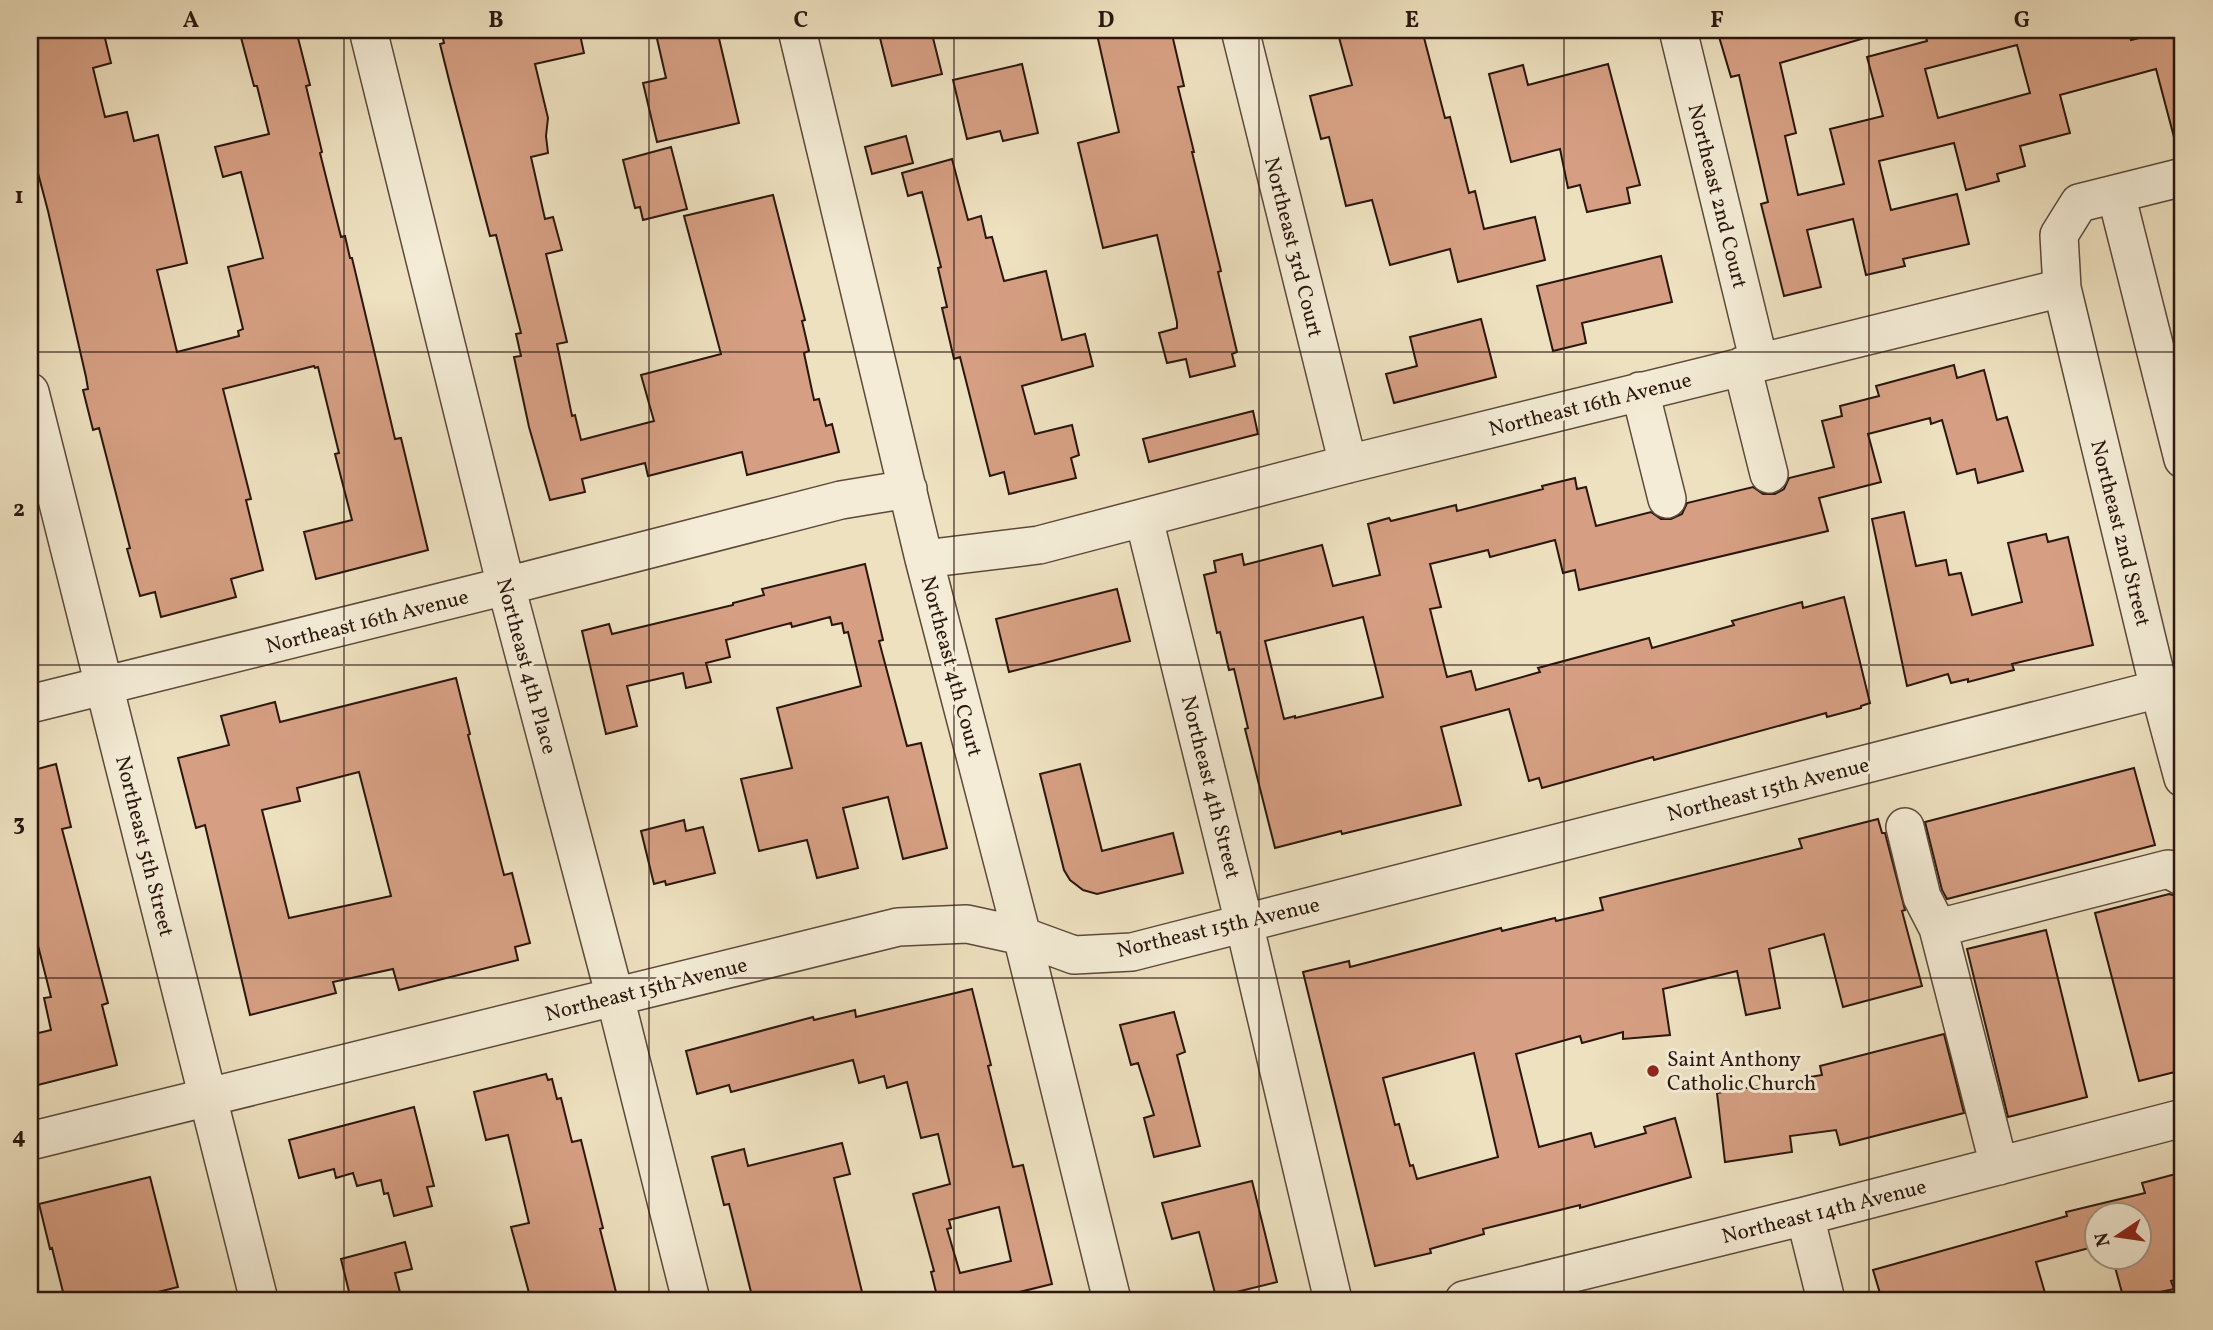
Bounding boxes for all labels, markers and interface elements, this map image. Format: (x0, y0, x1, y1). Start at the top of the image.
text: A (183, 5, 199, 37)
text: B (488, 5, 504, 37)
text: C (794, 5, 808, 37)
text: D (1098, 5, 1115, 37)
text: E (1405, 5, 1419, 37)
text: F (1710, 5, 1724, 37)
text: G (2014, 5, 2030, 37)
street label: Northeast 2nd Court (1680, 101, 1753, 292)
street label: Northeast 3rd Court (1256, 154, 1329, 341)
text: 1 (14, 181, 24, 213)
street label: Northeast 16th Avenue (1486, 366, 1695, 445)
street label: Northeast 2nd Street (2082, 437, 2157, 630)
text: 2 (13, 494, 25, 526)
street label: Northeast 4th Court (912, 573, 989, 760)
street label: Northeast 4th Place (488, 575, 563, 758)
street label: Northeast 16th Avenue (263, 583, 472, 662)
street label: Northeast 4th Street (1173, 693, 1246, 882)
street label: Northeast 15th Avenue (1664, 751, 1873, 830)
street label: Northeast 5th Street (107, 753, 180, 940)
text: 3 (13, 808, 25, 840)
street label: Northeast 15th Avenue (1114, 891, 1323, 966)
street label: Northeast 15th Avenue (542, 951, 751, 1030)
place label: Saint Anthony Catholic Church (1667, 1046, 1816, 1099)
marker: Saint Anthony Catholic Church (1645, 1063, 1661, 1079)
text: 4 (12, 1121, 26, 1153)
street label: Northeast 14th Avenue (1719, 1173, 1930, 1252)
north arrow (2084, 1200, 2154, 1270)
text: N (2089, 1230, 2118, 1249)

